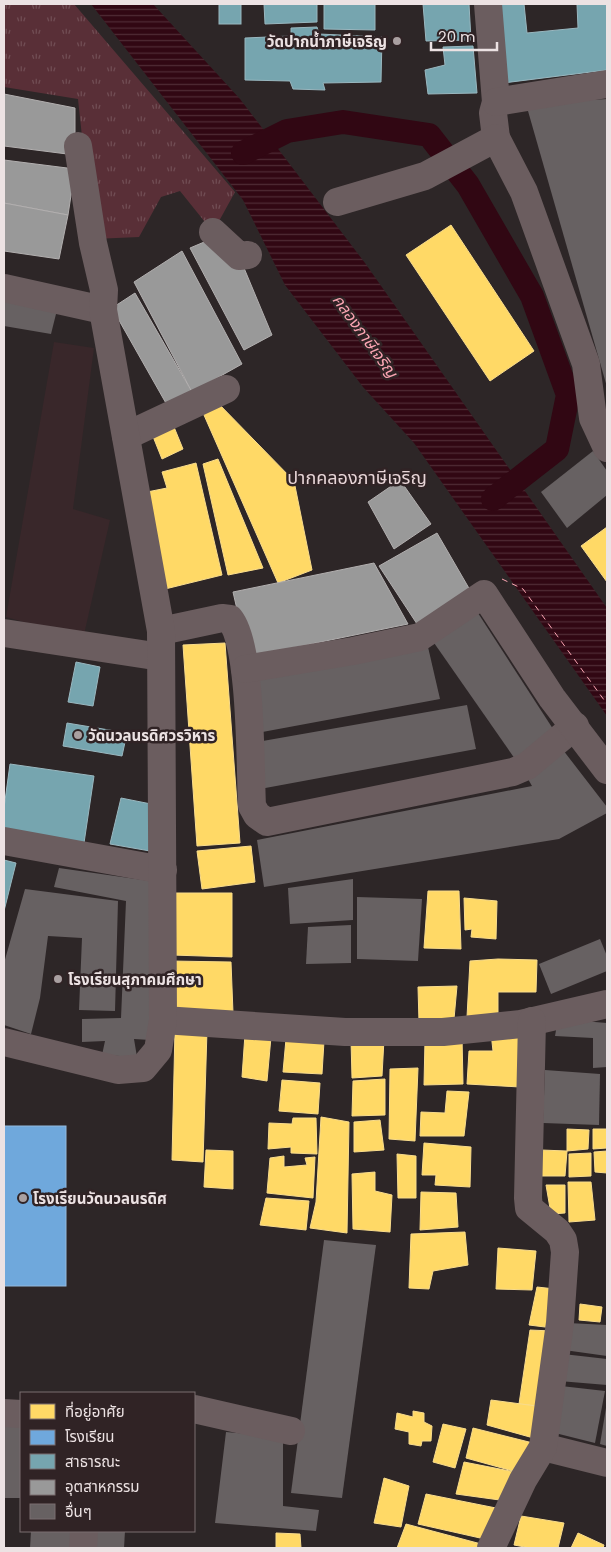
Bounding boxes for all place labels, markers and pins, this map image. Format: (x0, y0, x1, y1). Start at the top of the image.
place label: วัดปากน้ำภาษีเจริญ (267, 31, 387, 52)
marker: วัดปากน้ำภาษีเจริญ (391, 35, 403, 47)
place label: วัดนวลนรดิศวรวิหาร (88, 725, 216, 746)
marker: วัดนวลนรดิศวรวิหาร (72, 729, 84, 741)
place label: โรงเรียนสุภาคมศึกษา (68, 969, 202, 990)
marker: โรงเรียนสุภาคมศึกษา (52, 973, 64, 985)
place label: โรงเรียนวัดนวลนรดิศ (33, 1188, 167, 1209)
marker: โรงเรียนวัดนวลนรดิศ (17, 1192, 29, 1204)

